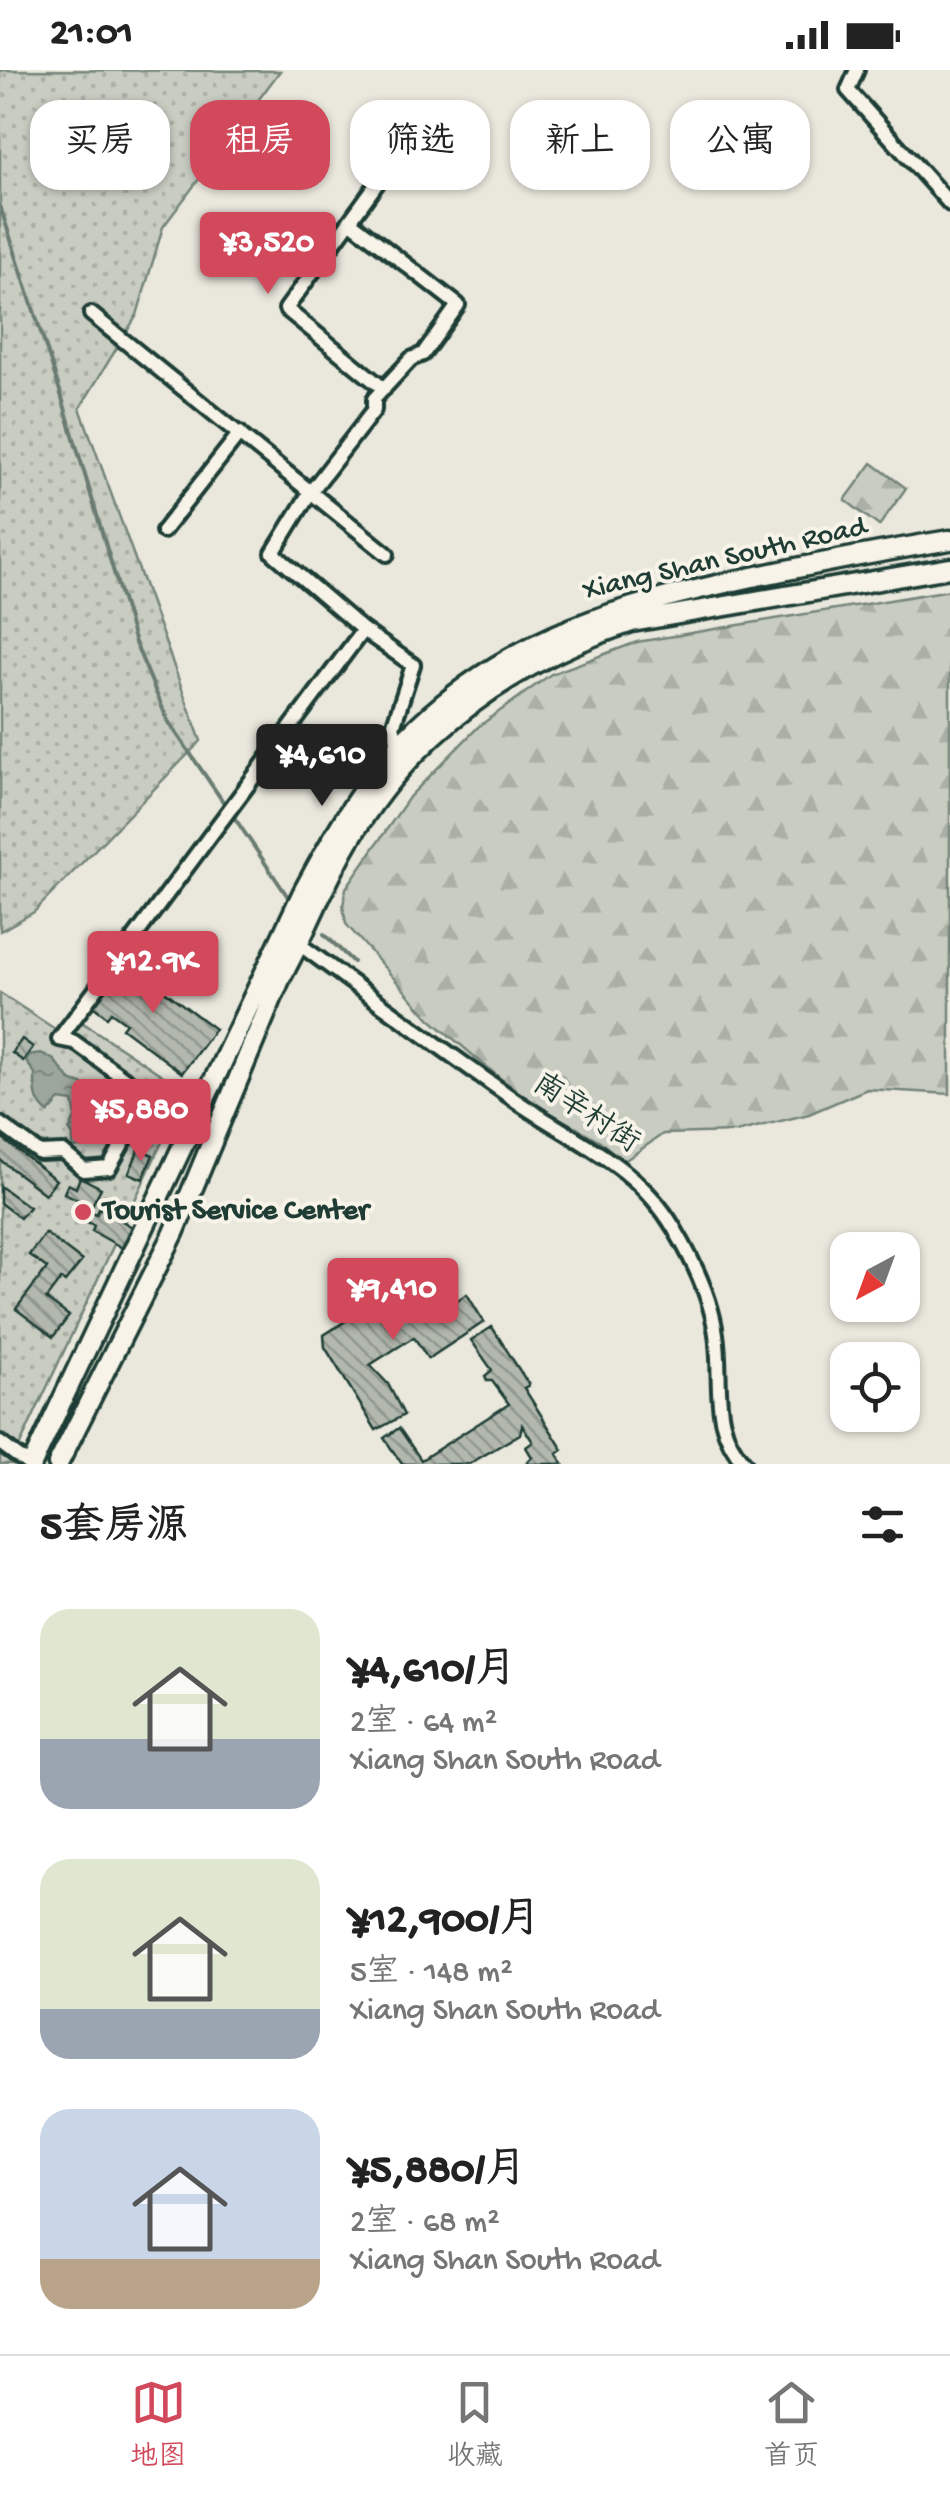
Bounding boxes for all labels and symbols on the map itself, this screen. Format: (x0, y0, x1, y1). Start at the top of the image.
pin: ¥3,520 (187, 212, 349, 297)
street label: Xiang Shan South Road (579, 510, 873, 610)
pin: ¥4,610 (241, 724, 403, 809)
pin: ¥12.9K (72, 931, 234, 1016)
street label: 南辛村街 (525, 1066, 646, 1162)
pin: ¥5,880 (60, 1079, 222, 1164)
place label: Tourist Service Center (101, 1195, 372, 1230)
marker: Tourist Service Center (72, 1201, 94, 1223)
north arrow (830, 1232, 920, 1322)
pin: ¥9,410 (312, 1258, 474, 1343)

